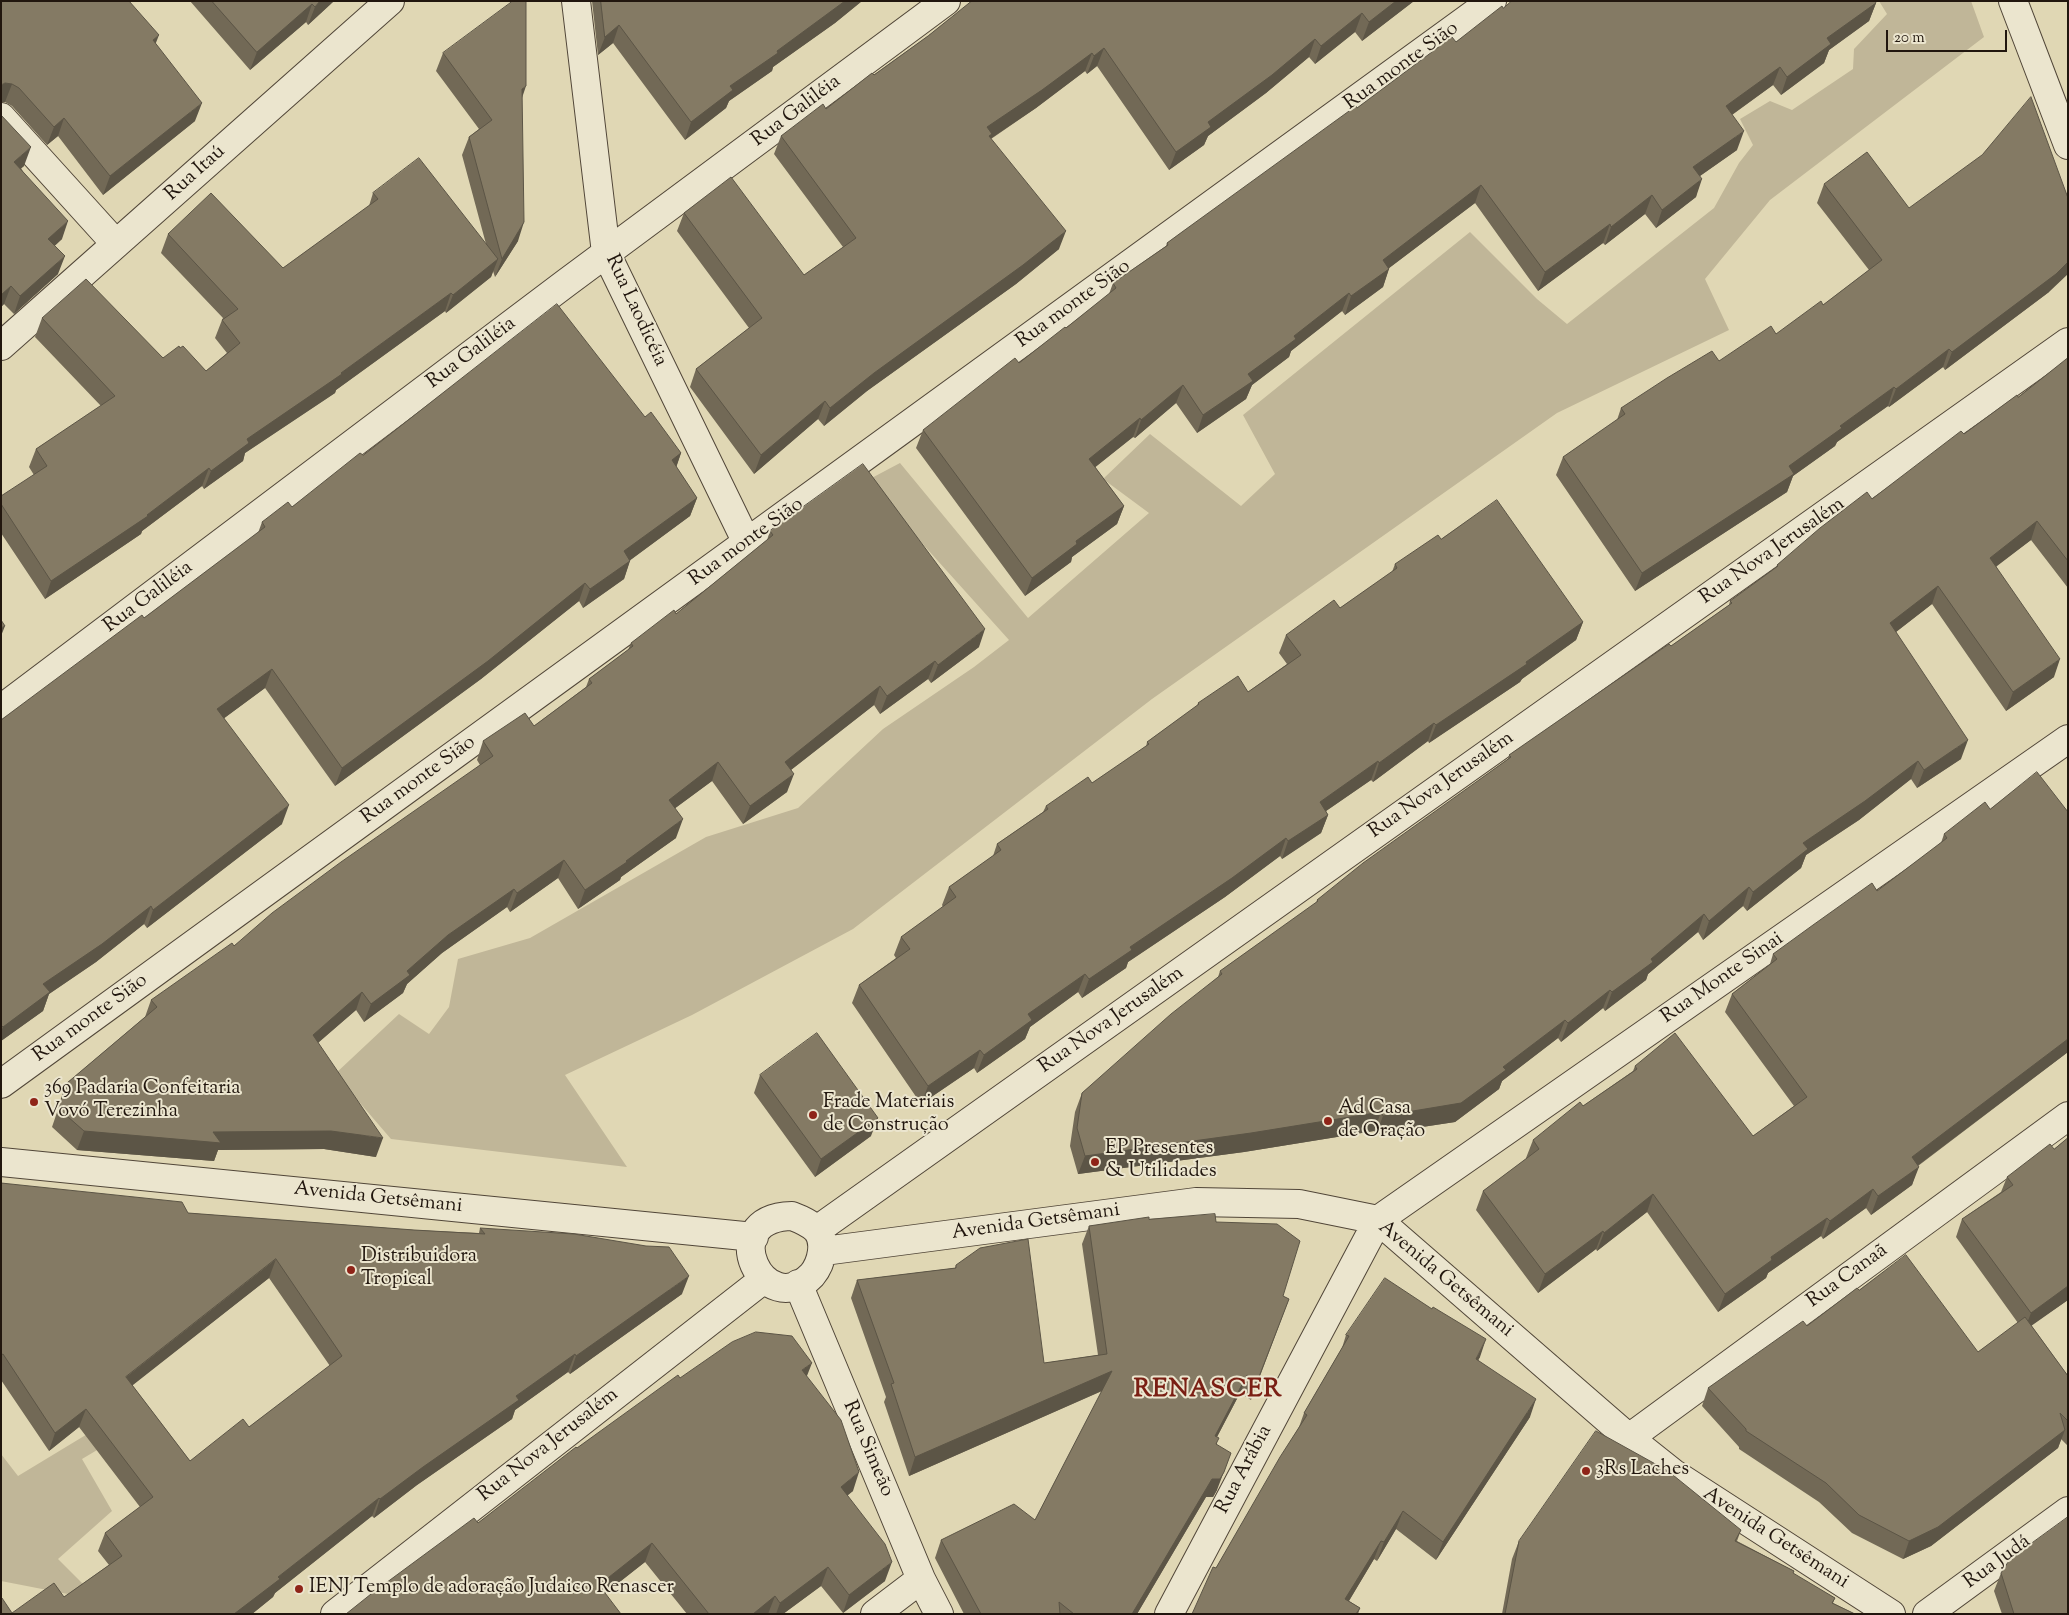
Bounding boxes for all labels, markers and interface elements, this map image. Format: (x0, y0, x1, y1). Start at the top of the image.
street label: Rua monte Sião (1340, 17, 1464, 117)
scale bar (1889, 20, 2010, 52)
text: 20 m (1894, 28, 1925, 49)
street label: Rua Galiléia (748, 71, 846, 153)
street label: Rua Itaú (161, 141, 231, 207)
street label: Rua Laodicéia (599, 251, 671, 371)
street label: Rua monte Sião (1012, 255, 1136, 355)
street label: Rua Galiléia (423, 313, 521, 395)
street label: Rua monte Sião (685, 493, 809, 593)
street label: Rua Nova Jerusalém (1696, 493, 1850, 611)
street label: Rua Galiléia (100, 557, 198, 639)
street label: Rua Nova Jerusalém (1365, 727, 1519, 845)
street label: Rua monte Sião (357, 731, 481, 831)
street label: Rua Monte Sinai (1657, 928, 1789, 1030)
street label: Rua Nova Jerusalém (1035, 962, 1189, 1080)
street label: Rua monte Sião (29, 969, 153, 1069)
place label: 369 Padaria Confeitaria Vovó Terezinha (44, 1078, 241, 1125)
place label: Frade Materiais de Construção (823, 1092, 954, 1139)
marker: 369 Padaria Confeitaria Vovó Terezinha (28, 1096, 40, 1108)
place label: Ad Casa de Oração (1338, 1098, 1425, 1145)
marker: Frade Materiais de Construção (807, 1109, 819, 1121)
marker: Ad Casa de Oração (1322, 1115, 1334, 1127)
place label: EP Presentes & Utilidades (1105, 1138, 1217, 1185)
marker: EP Presentes & Utilidades (1089, 1156, 1101, 1168)
street label: Avenida Getsêmani (293, 1178, 463, 1220)
street label: Avenida Getsêmani (950, 1199, 1122, 1247)
street label: Avenida Getsêmani (1372, 1216, 1518, 1344)
street label: Rua Canaã (1803, 1240, 1893, 1314)
place label: Distribuidora Tropical (361, 1246, 477, 1293)
marker: Distribuidora Tropical (345, 1264, 357, 1276)
district label: RENASCER (1133, 1377, 1283, 1407)
street label: Rua Nova Jerusalém (474, 1384, 624, 1508)
street label: Rua Simeão (836, 1397, 898, 1501)
street label: Rua Arábia (1212, 1422, 1278, 1518)
place label: 3Rs Laches (1596, 1459, 1689, 1483)
marker: 3Rs Laches (1580, 1465, 1592, 1477)
street label: Avenida Getsêmani (1697, 1483, 1853, 1595)
street label: Rua Judá (1960, 1531, 2036, 1595)
place label: IENJ Templo de adoração Judaico Renascer (309, 1577, 674, 1601)
marker: IENJ Templo de adoração Judaico Renascer (293, 1583, 305, 1595)

